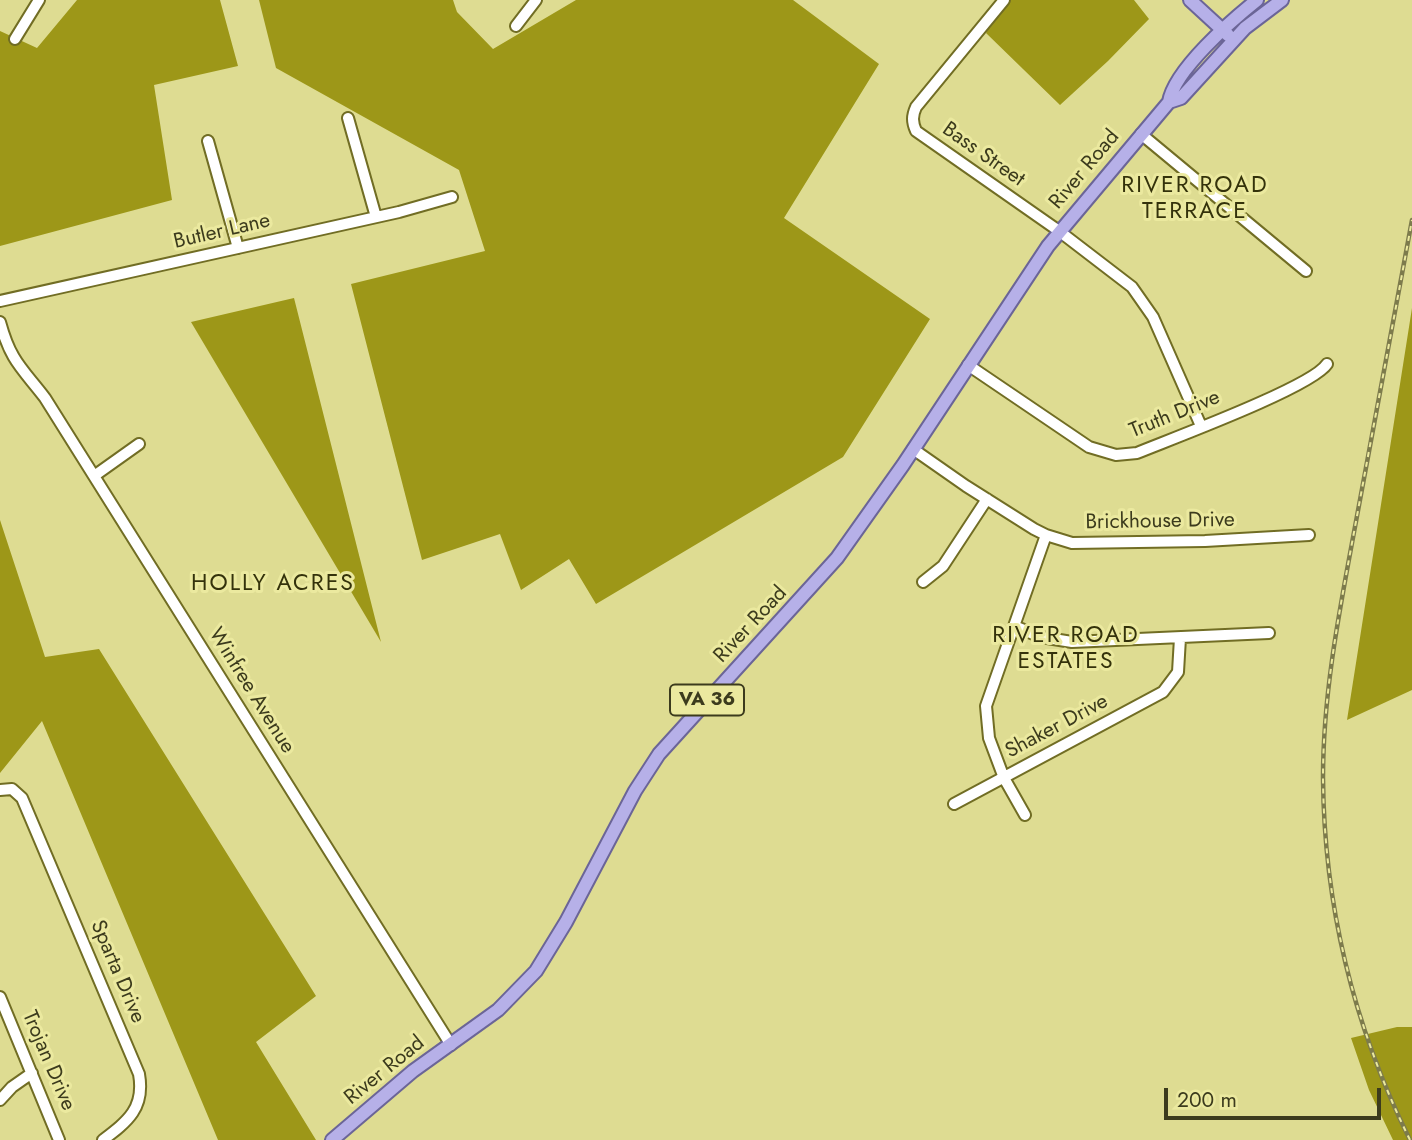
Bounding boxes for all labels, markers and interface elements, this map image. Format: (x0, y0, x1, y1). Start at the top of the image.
street label: Bass Street (937, 117, 1029, 193)
street label: River Road (1045, 125, 1125, 215)
district label: RIVER ROAD TERRACE (1123, 172, 1267, 226)
street label: Butler Lane (171, 209, 273, 255)
street label: Truth Drive (1126, 385, 1224, 445)
street label: Brickhouse Drive (1085, 508, 1235, 536)
district label: HOLLY ACRES (192, 570, 354, 598)
street label: River Road (709, 581, 793, 669)
district label: RIVER ROAD ESTATES (994, 622, 1138, 676)
street label: Winfree Avenue (202, 623, 300, 759)
road number: VA 36 (670, 684, 744, 716)
street label: Shaker Drive (1001, 689, 1113, 765)
street label: Sparta Drive (84, 917, 150, 1027)
street label: Trojan Drive (16, 1007, 80, 1115)
street label: River Road (340, 1031, 430, 1111)
scale bar (1167, 1074, 1384, 1118)
text: 200 m (1177, 1085, 1237, 1115)

